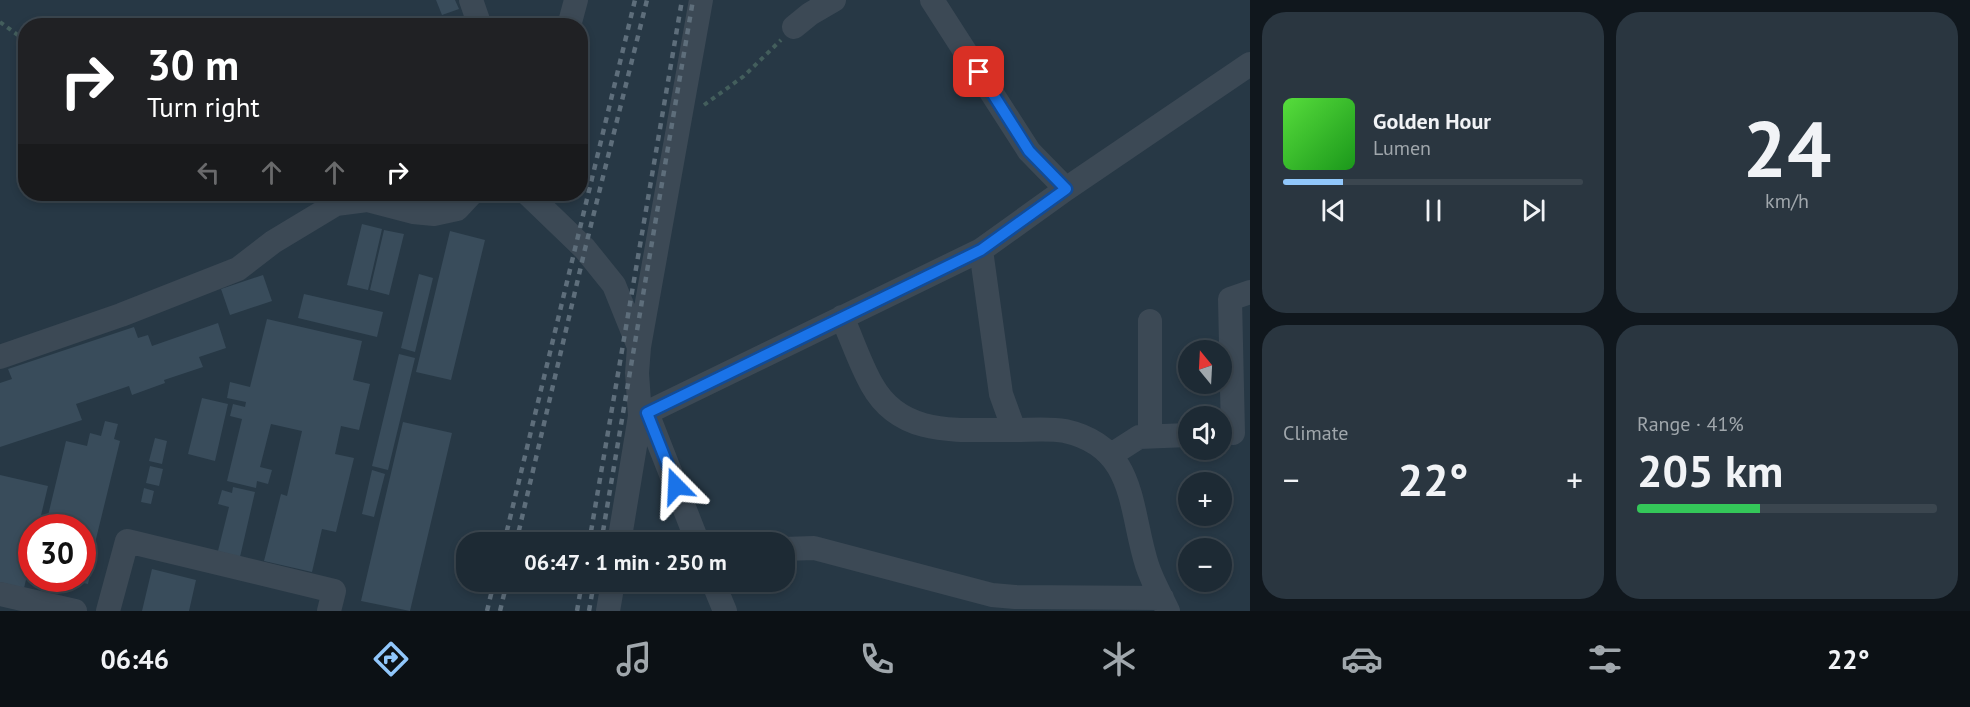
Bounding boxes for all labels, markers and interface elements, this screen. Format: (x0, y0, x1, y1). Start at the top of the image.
text: 30 m (147, 37, 239, 92)
icon: right (48, 42, 126, 120)
pin (953, 46, 1004, 97)
icon: arrive (962, 55, 995, 88)
text: Turn right (147, 90, 260, 124)
text: 24 (1743, 98, 1831, 199)
text: Golden Hour (1373, 107, 1491, 135)
text: Lumen (1373, 135, 1431, 161)
icon: left (192, 156, 225, 189)
icon: ahead (255, 156, 288, 189)
icon: ahead (318, 156, 351, 189)
icon: right (381, 156, 414, 189)
text: km/h (1765, 188, 1809, 214)
icon: previous (1317, 194, 1350, 227)
icon: pause (1417, 194, 1450, 227)
icon: next (1517, 194, 1550, 227)
north arrow (1178, 340, 1232, 394)
map controls (1178, 340, 1232, 592)
button: sound (1178, 406, 1232, 460)
text: Range · 41% (1637, 411, 1744, 437)
text: Climate (1283, 420, 1349, 446)
text: 205 km (1637, 441, 1783, 499)
text: 22° (1398, 450, 1468, 508)
position arrow (644, 454, 708, 518)
text: − (1283, 458, 1300, 501)
text: + (1566, 458, 1583, 501)
button: + (1178, 472, 1232, 526)
speed limit sign: 30 (18, 514, 96, 592)
button: − (1178, 538, 1232, 592)
text: 06:47 · 1 min · 250 m (524, 548, 727, 576)
icon: directions (370, 638, 412, 680)
icon: music (613, 638, 655, 680)
icon: phone (856, 638, 898, 680)
icon: climate (1098, 638, 1140, 680)
icon: car (1341, 638, 1383, 680)
icon: filters (1584, 638, 1626, 680)
text: 06:46 (100, 642, 169, 676)
text: 22° (1827, 642, 1869, 676)

